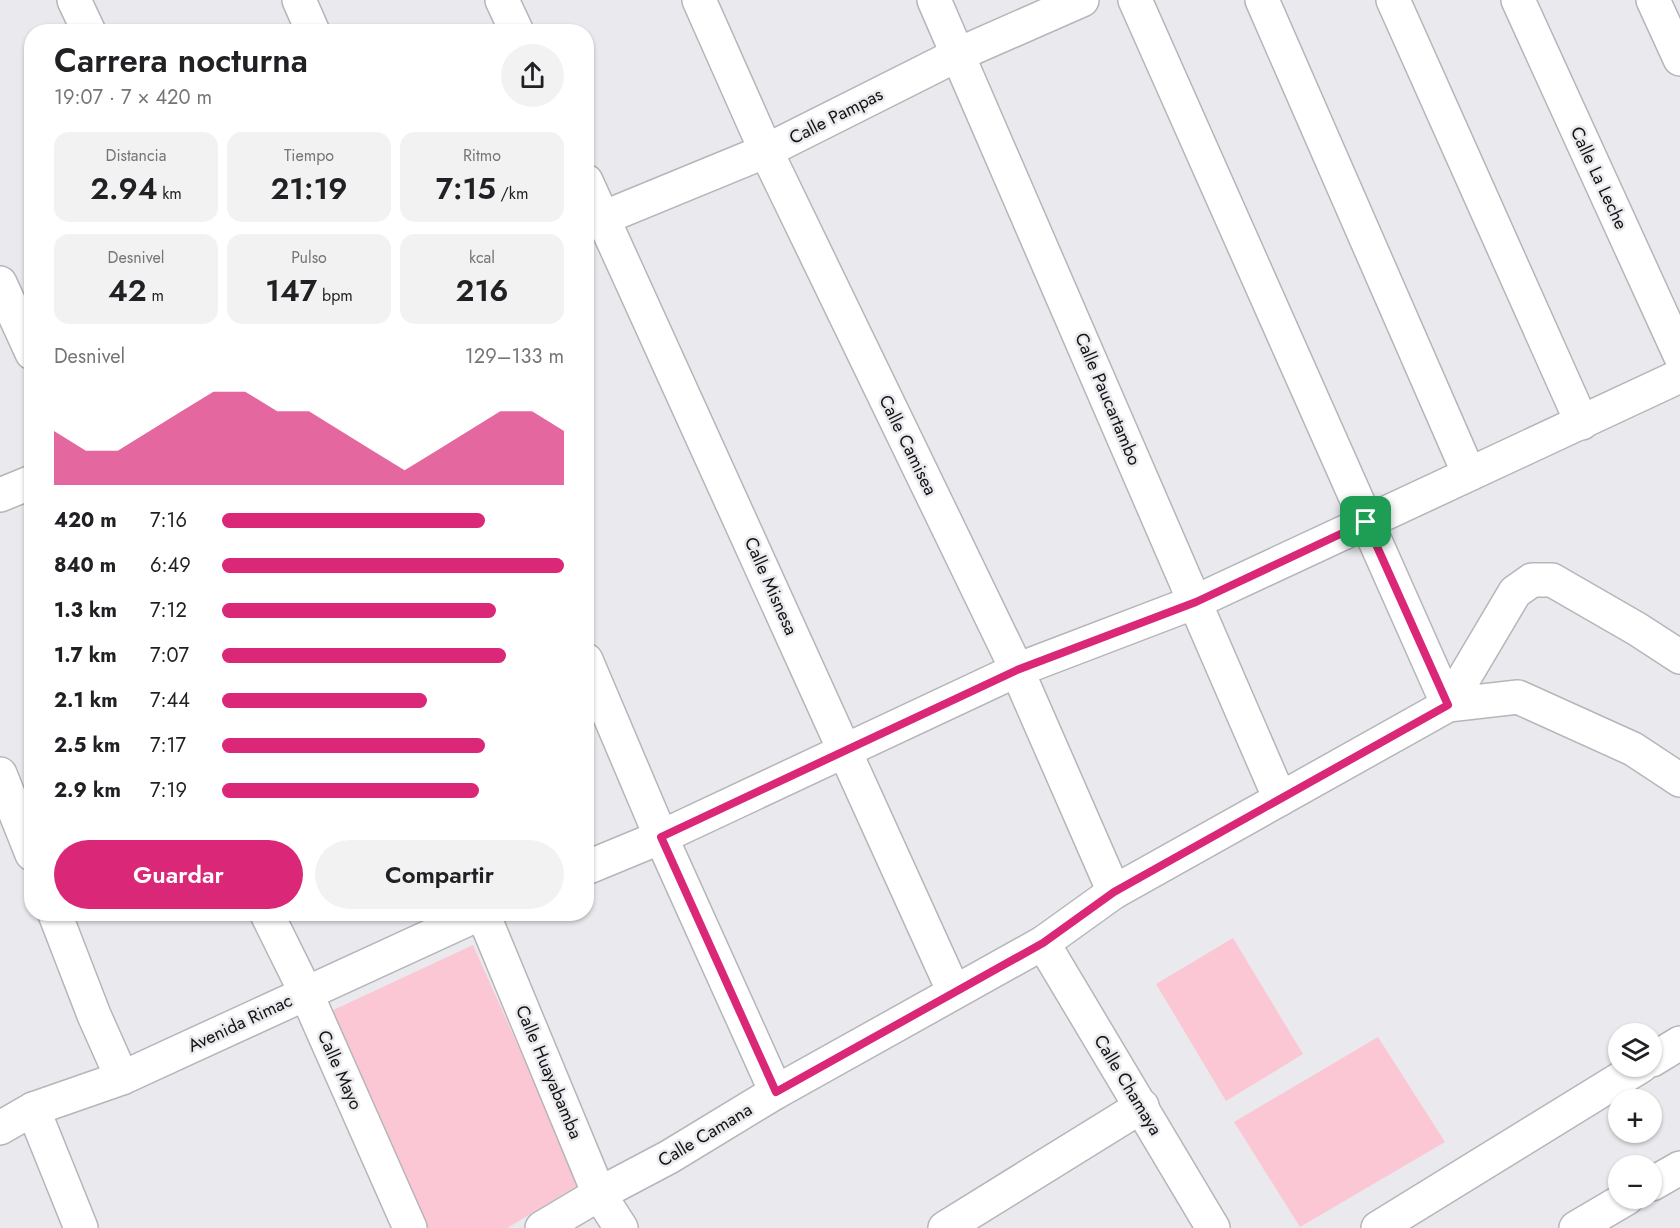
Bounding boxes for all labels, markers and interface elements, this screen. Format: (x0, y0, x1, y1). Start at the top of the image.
text: Carrera nocturna (54, 37, 308, 84)
button: share (501, 44, 564, 107)
street label: Calle Pampas (785, 81, 887, 151)
text: 19:07 · 7 × 420 m (54, 83, 212, 112)
street label: Calle La Leche (1564, 122, 1634, 234)
text: Distancia (106, 144, 166, 167)
text: Tiempo (284, 144, 334, 167)
text: Ritmo (463, 144, 501, 167)
text: 2.94 (90, 167, 158, 210)
text: 21:19 (271, 167, 347, 210)
text: 7:15 (436, 167, 496, 210)
text: km (158, 182, 182, 205)
text: /km (496, 182, 528, 205)
text: Desnivel (108, 246, 164, 269)
text: Pulso (291, 246, 327, 269)
text: kcal (469, 246, 495, 269)
text: 42 (108, 269, 147, 312)
text: 147 (265, 269, 317, 312)
text: 216 (456, 269, 508, 312)
text: m (147, 284, 164, 307)
text: bpm (317, 284, 353, 307)
street label: Calle Paucartambo (1068, 329, 1148, 470)
text: Desnivel (54, 342, 125, 371)
text: 129–133 m (465, 342, 564, 371)
street label: Calle Camisea (872, 390, 944, 500)
pin (1340, 496, 1391, 547)
icon: arrive (1349, 505, 1382, 538)
text: 420 m (54, 506, 117, 535)
text: 7:16 (150, 506, 187, 535)
street label: Calle Misnesa (738, 533, 804, 639)
text: 840 m (54, 551, 116, 580)
text: 6:49 (150, 551, 191, 580)
text: 1.3 km (54, 596, 117, 625)
text: 7:12 (150, 596, 187, 625)
text: 1.7 km (54, 641, 117, 670)
text: 7:07 (150, 641, 189, 670)
text: 2.1 km (54, 686, 118, 715)
text: 7:44 (150, 686, 190, 715)
text: 2.5 km (54, 731, 120, 760)
text: 7:17 (150, 731, 186, 760)
text: 2.9 km (54, 776, 121, 805)
text: 7:19 (150, 776, 187, 805)
button: Guardar (54, 840, 303, 909)
button: Compartir (315, 840, 564, 909)
street label: Avenida Rimac (184, 987, 296, 1059)
street label: Calle Huayabamba (509, 1001, 589, 1143)
map controls (1608, 1023, 1662, 1209)
button: layers (1608, 1023, 1662, 1077)
street label: Calle Mayo (311, 1026, 369, 1114)
street label: Calle Chamaya (1088, 1030, 1168, 1140)
button: + (1608, 1089, 1662, 1143)
street label: Calle Camana (653, 1097, 757, 1173)
button: − (1608, 1155, 1662, 1209)

